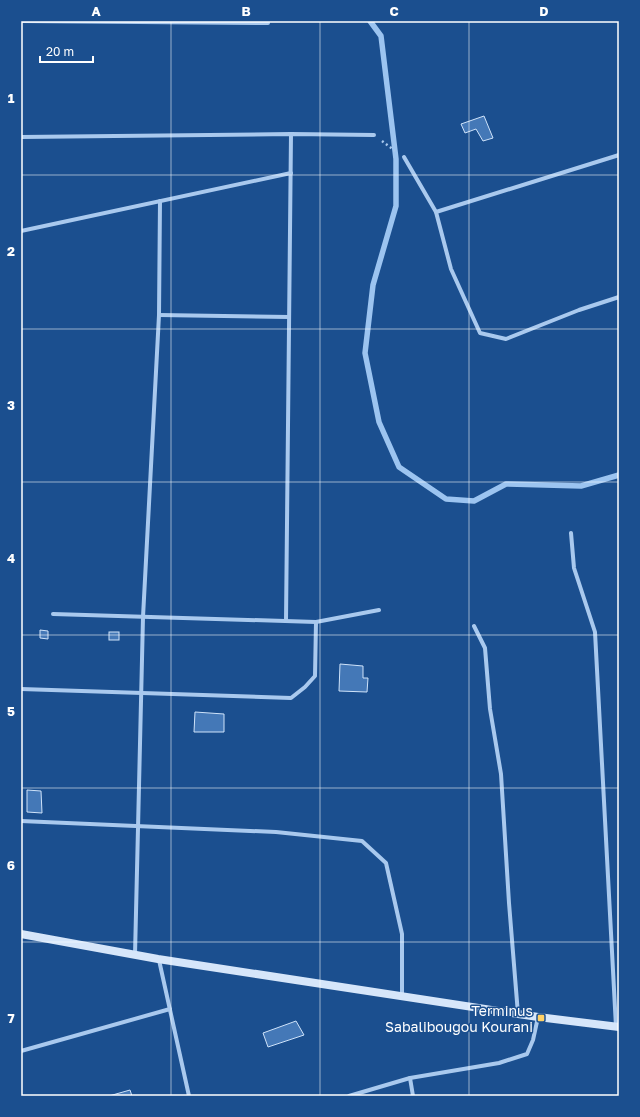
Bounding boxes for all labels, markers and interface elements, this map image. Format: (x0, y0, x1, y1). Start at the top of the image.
text: A (91, 3, 101, 19)
text: B (241, 3, 251, 19)
text: C (389, 3, 399, 19)
text: D (539, 3, 549, 19)
scale bar (40, 38, 93, 64)
text: 20 m (46, 44, 74, 59)
text: 1 (8, 90, 15, 106)
text: 2 (7, 243, 15, 259)
text: 3 (7, 397, 15, 413)
text: 4 (7, 550, 15, 566)
text: 5 (7, 703, 15, 719)
text: 6 (7, 857, 15, 873)
place label: Terminus Sabalibougou Kourani (385, 1002, 533, 1035)
text: 7 (7, 1010, 15, 1026)
marker: Terminus Sabalibougou Kourani (536, 1013, 546, 1023)

